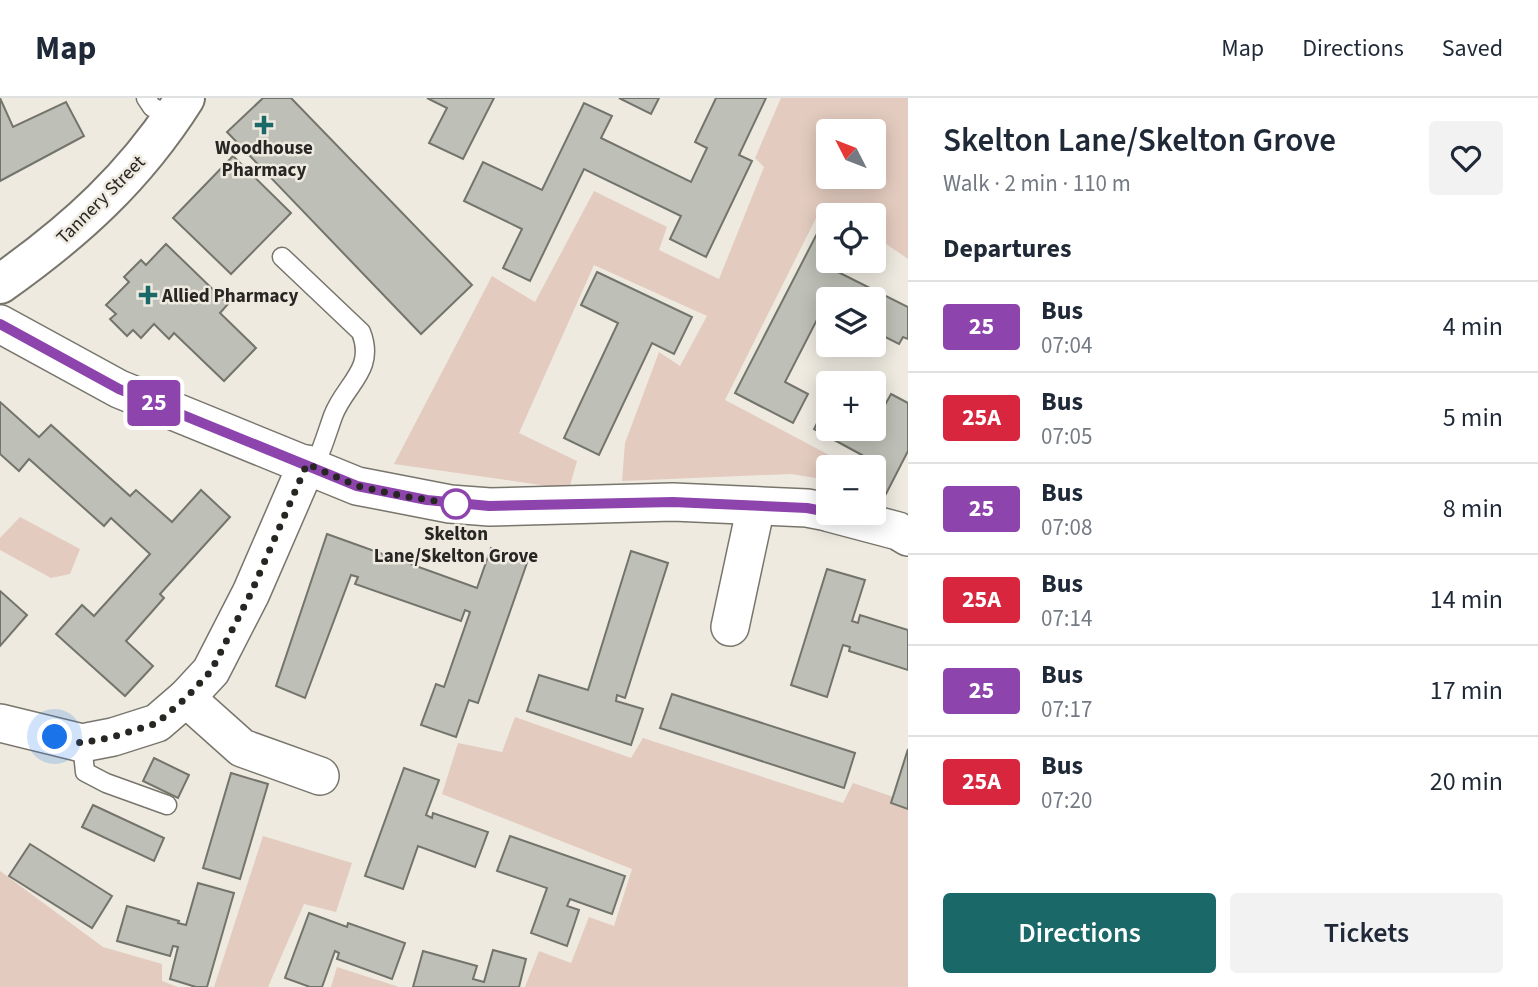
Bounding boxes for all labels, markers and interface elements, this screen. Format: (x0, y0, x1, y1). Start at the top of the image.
text: Map (35, 25, 96, 72)
text: Map (1221, 31, 1264, 66)
text: Directions (1302, 31, 1404, 66)
text: Saved (1442, 31, 1503, 66)
marker: Woodhouse Pharmacy (256, 117, 272, 133)
text: Skelton Lane/Skelton Grove (943, 117, 1336, 164)
north arrow (816, 119, 886, 189)
map controls (816, 119, 886, 525)
button: heart (1429, 121, 1503, 195)
place label: Woodhouse Pharmacy (215, 135, 313, 184)
street label: Tannery Street (51, 149, 152, 251)
text: Walk · 2 min · 110 m (943, 167, 1131, 200)
button: locate (816, 203, 886, 273)
text: Departures (943, 230, 1071, 267)
place label: Allied Pharmacy (161, 283, 298, 310)
marker: Allied Pharmacy (140, 287, 156, 303)
button: layers (816, 287, 886, 357)
text: Bus (1041, 292, 1083, 329)
text: 4 min (1443, 308, 1503, 345)
text: 25 (969, 309, 994, 344)
text: 07:04 (1041, 329, 1092, 362)
button: + (816, 371, 886, 441)
line badge: 25 (122, 380, 186, 426)
text: Bus (1041, 383, 1083, 420)
text: 25 (141, 385, 167, 420)
text: 5 min (1443, 399, 1503, 436)
text: 25A (962, 400, 1001, 435)
text: 07:05 (1041, 420, 1092, 453)
button: − (816, 455, 886, 525)
text: Bus (1041, 474, 1083, 511)
marker: Skelton Lane/Skelton Grove (441, 489, 471, 519)
text: 8 min (1443, 490, 1503, 527)
text: 25 (969, 491, 994, 526)
text: 07:08 (1041, 511, 1092, 544)
place label: Skelton Lane/Skelton Grove (374, 521, 538, 570)
text: Bus (1041, 565, 1083, 602)
text: 14 min (1430, 581, 1503, 618)
text: 25A (962, 582, 1001, 617)
text: 07:14 (1041, 602, 1092, 635)
text: Bus (1041, 656, 1083, 693)
text: 17 min (1430, 672, 1503, 709)
text: 25 (969, 673, 994, 708)
text: 07:17 (1041, 693, 1092, 726)
your location (37, 719, 72, 754)
text: Bus (1041, 747, 1083, 784)
text: 20 min (1430, 763, 1503, 800)
text: 25A (962, 764, 1001, 799)
text: 07:20 (1041, 784, 1092, 817)
button: Directions (943, 893, 1216, 973)
button: Tickets (1230, 893, 1503, 973)

